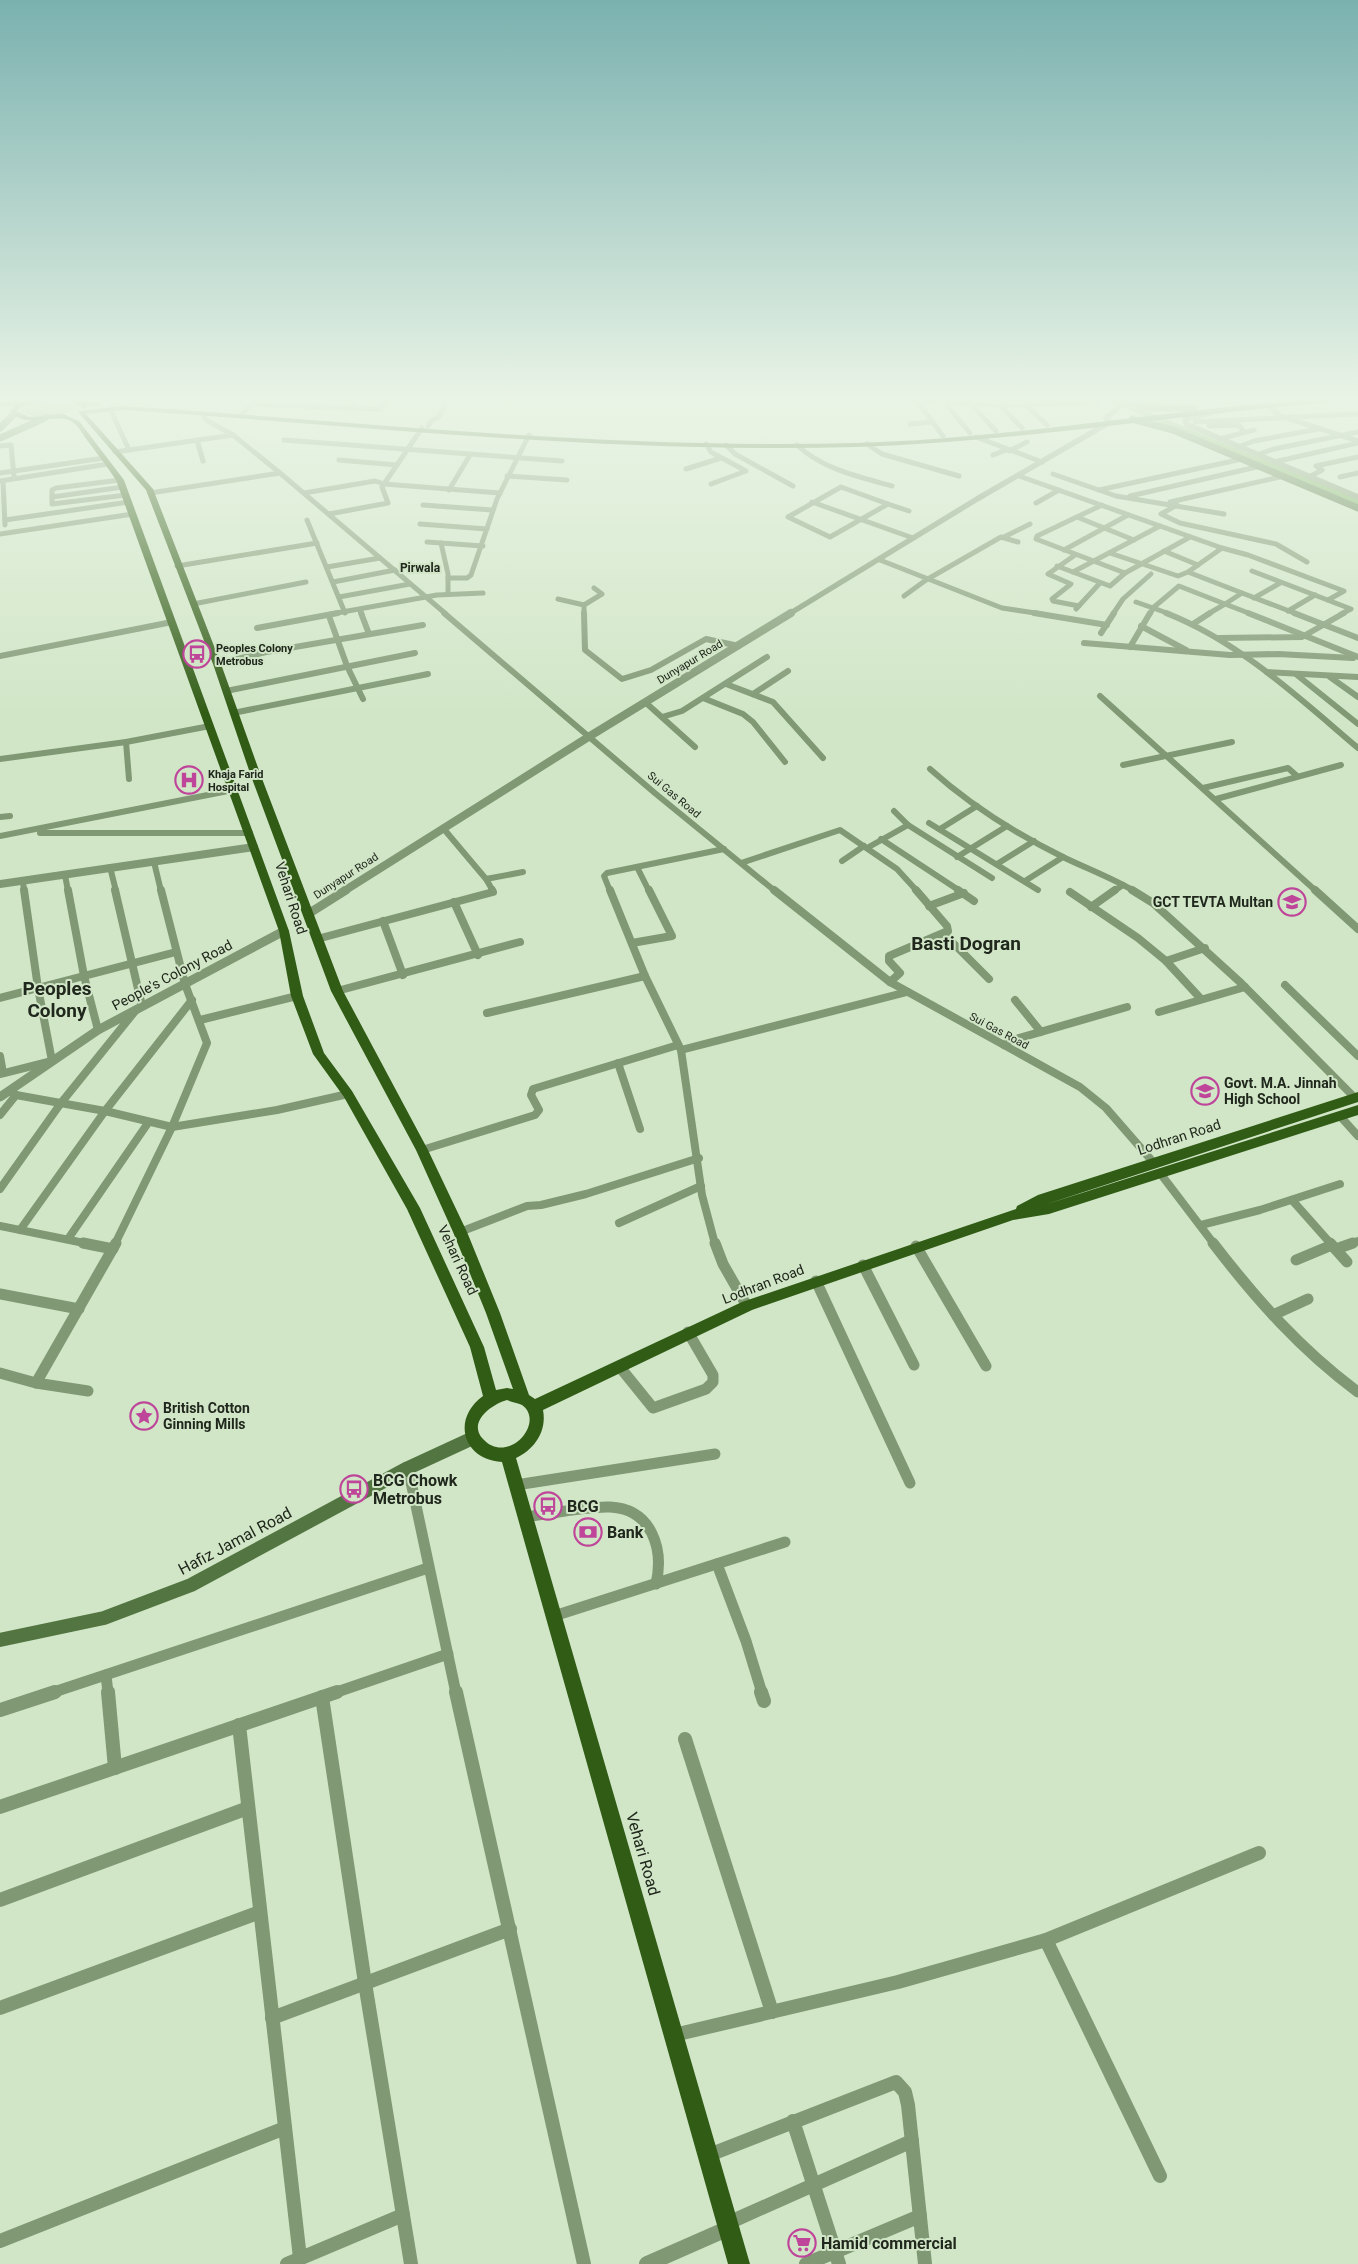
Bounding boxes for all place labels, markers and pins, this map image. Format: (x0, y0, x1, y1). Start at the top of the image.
bus stop icon: Peoples Colony Metrobus (182, 639, 212, 669)
place label: Peoples Colony Metrobus (216, 642, 293, 668)
hospital icon: Khaja Farid Hospital (174, 765, 204, 795)
place label: Khaja Farid Hospital (208, 768, 263, 794)
school or university icon: GCT TEVTA Multan (1277, 887, 1307, 917)
place label: GCT TEVTA Multan (1153, 894, 1273, 910)
place label: Govt. M.A. Jinnah High School (1224, 1075, 1337, 1107)
school or university icon: Govt. M.A. Jinnah High School (1190, 1076, 1220, 1106)
place label: British Cotton Ginning Mills (163, 1400, 250, 1432)
place icon: British Cotton Ginning Mills (129, 1401, 159, 1431)
place label: BCG Chowk Metrobus (373, 1471, 458, 1508)
bus stop icon: BCG Chowk Metrobus (339, 1474, 369, 1504)
bus stop icon: BCG (533, 1491, 563, 1521)
place label: BCG (567, 1497, 599, 1516)
bank icon: Bank (573, 1517, 603, 1547)
place label: Bank (607, 1523, 644, 1542)
supermarket icon: Hamid commercial (787, 2228, 817, 2258)
place label: Hamid commercial (821, 2234, 957, 2253)

